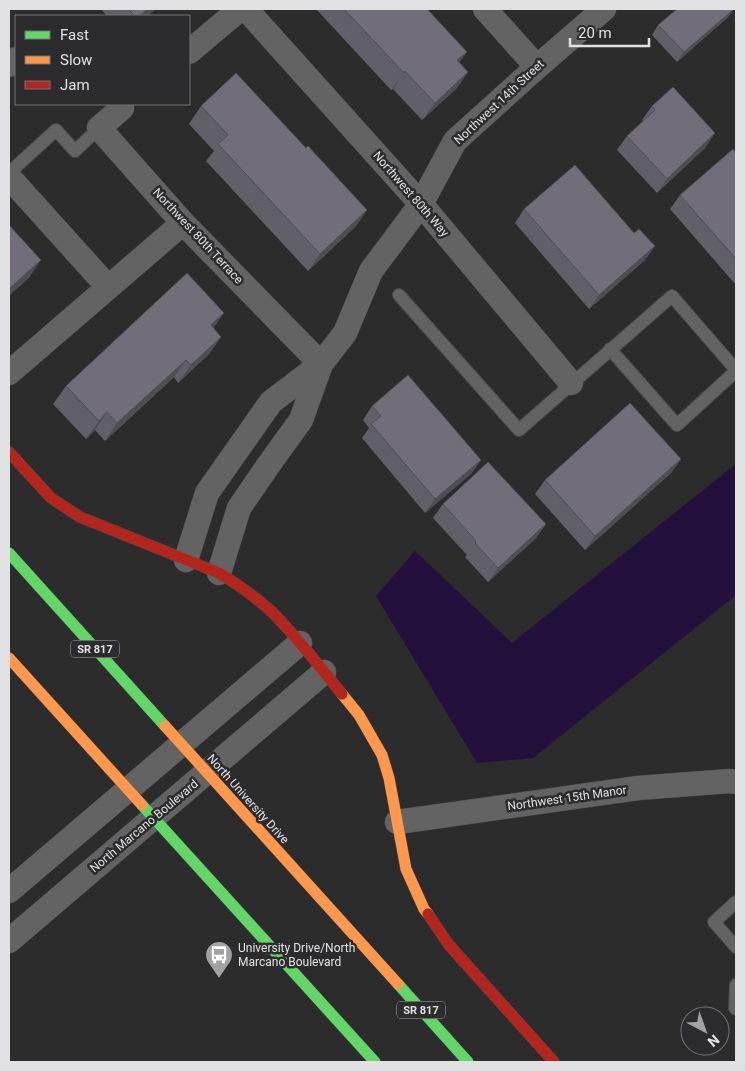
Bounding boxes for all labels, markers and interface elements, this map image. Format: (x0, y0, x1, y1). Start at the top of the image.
legend (15, 15, 190, 105)
scale bar (570, 15, 649, 47)
text: 20 m (578, 24, 612, 42)
text: Fast (60, 26, 89, 44)
text: Slow (60, 51, 92, 69)
street label: Northwest 14th Street (451, 57, 547, 147)
text: Jam (60, 76, 90, 94)
street label: Northwest 80th Way (370, 149, 452, 240)
street label: Northwest 80th Terrace (150, 185, 246, 287)
road number: SR 817 (71, 641, 119, 658)
street label: North University Drive (204, 751, 292, 847)
street label: North Marcano Boulevard (87, 777, 201, 875)
street label: Northwest 15th Manor (506, 783, 628, 813)
bus stop icon: University Drive/North Marcano Boulevard (204, 940, 234, 979)
place label: University Drive/North Marcano Boulevard (238, 941, 355, 969)
road number: SR 817 (397, 1002, 445, 1018)
north arrow (680, 1006, 730, 1056)
text: N (705, 1032, 723, 1050)

